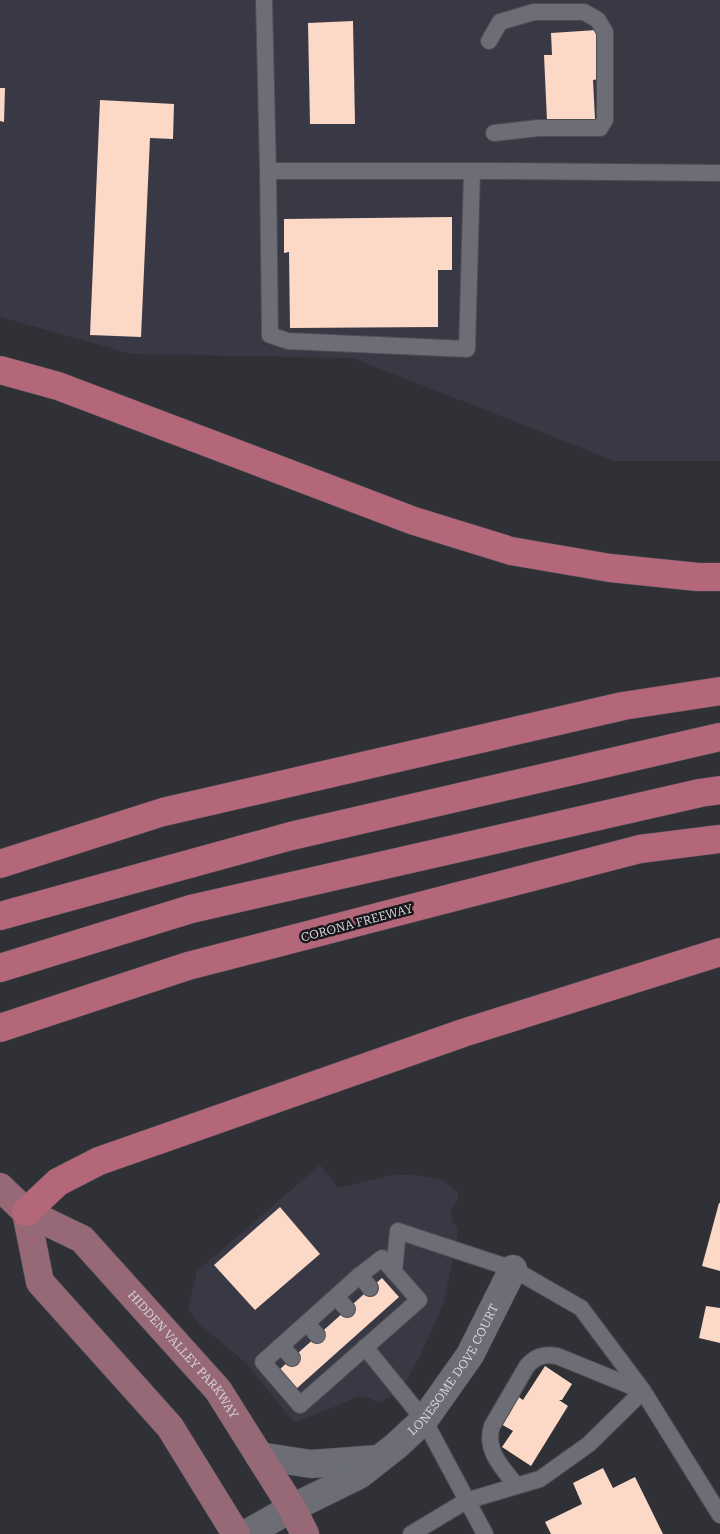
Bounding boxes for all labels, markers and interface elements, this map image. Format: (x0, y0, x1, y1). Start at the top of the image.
street label: CORONA FREEWAY (299, 901, 415, 945)
street label: HIDDEN VALLEY PARKWAY (125, 1288, 242, 1422)
street label: LONESOME DOVE COURT (405, 1302, 501, 1438)

